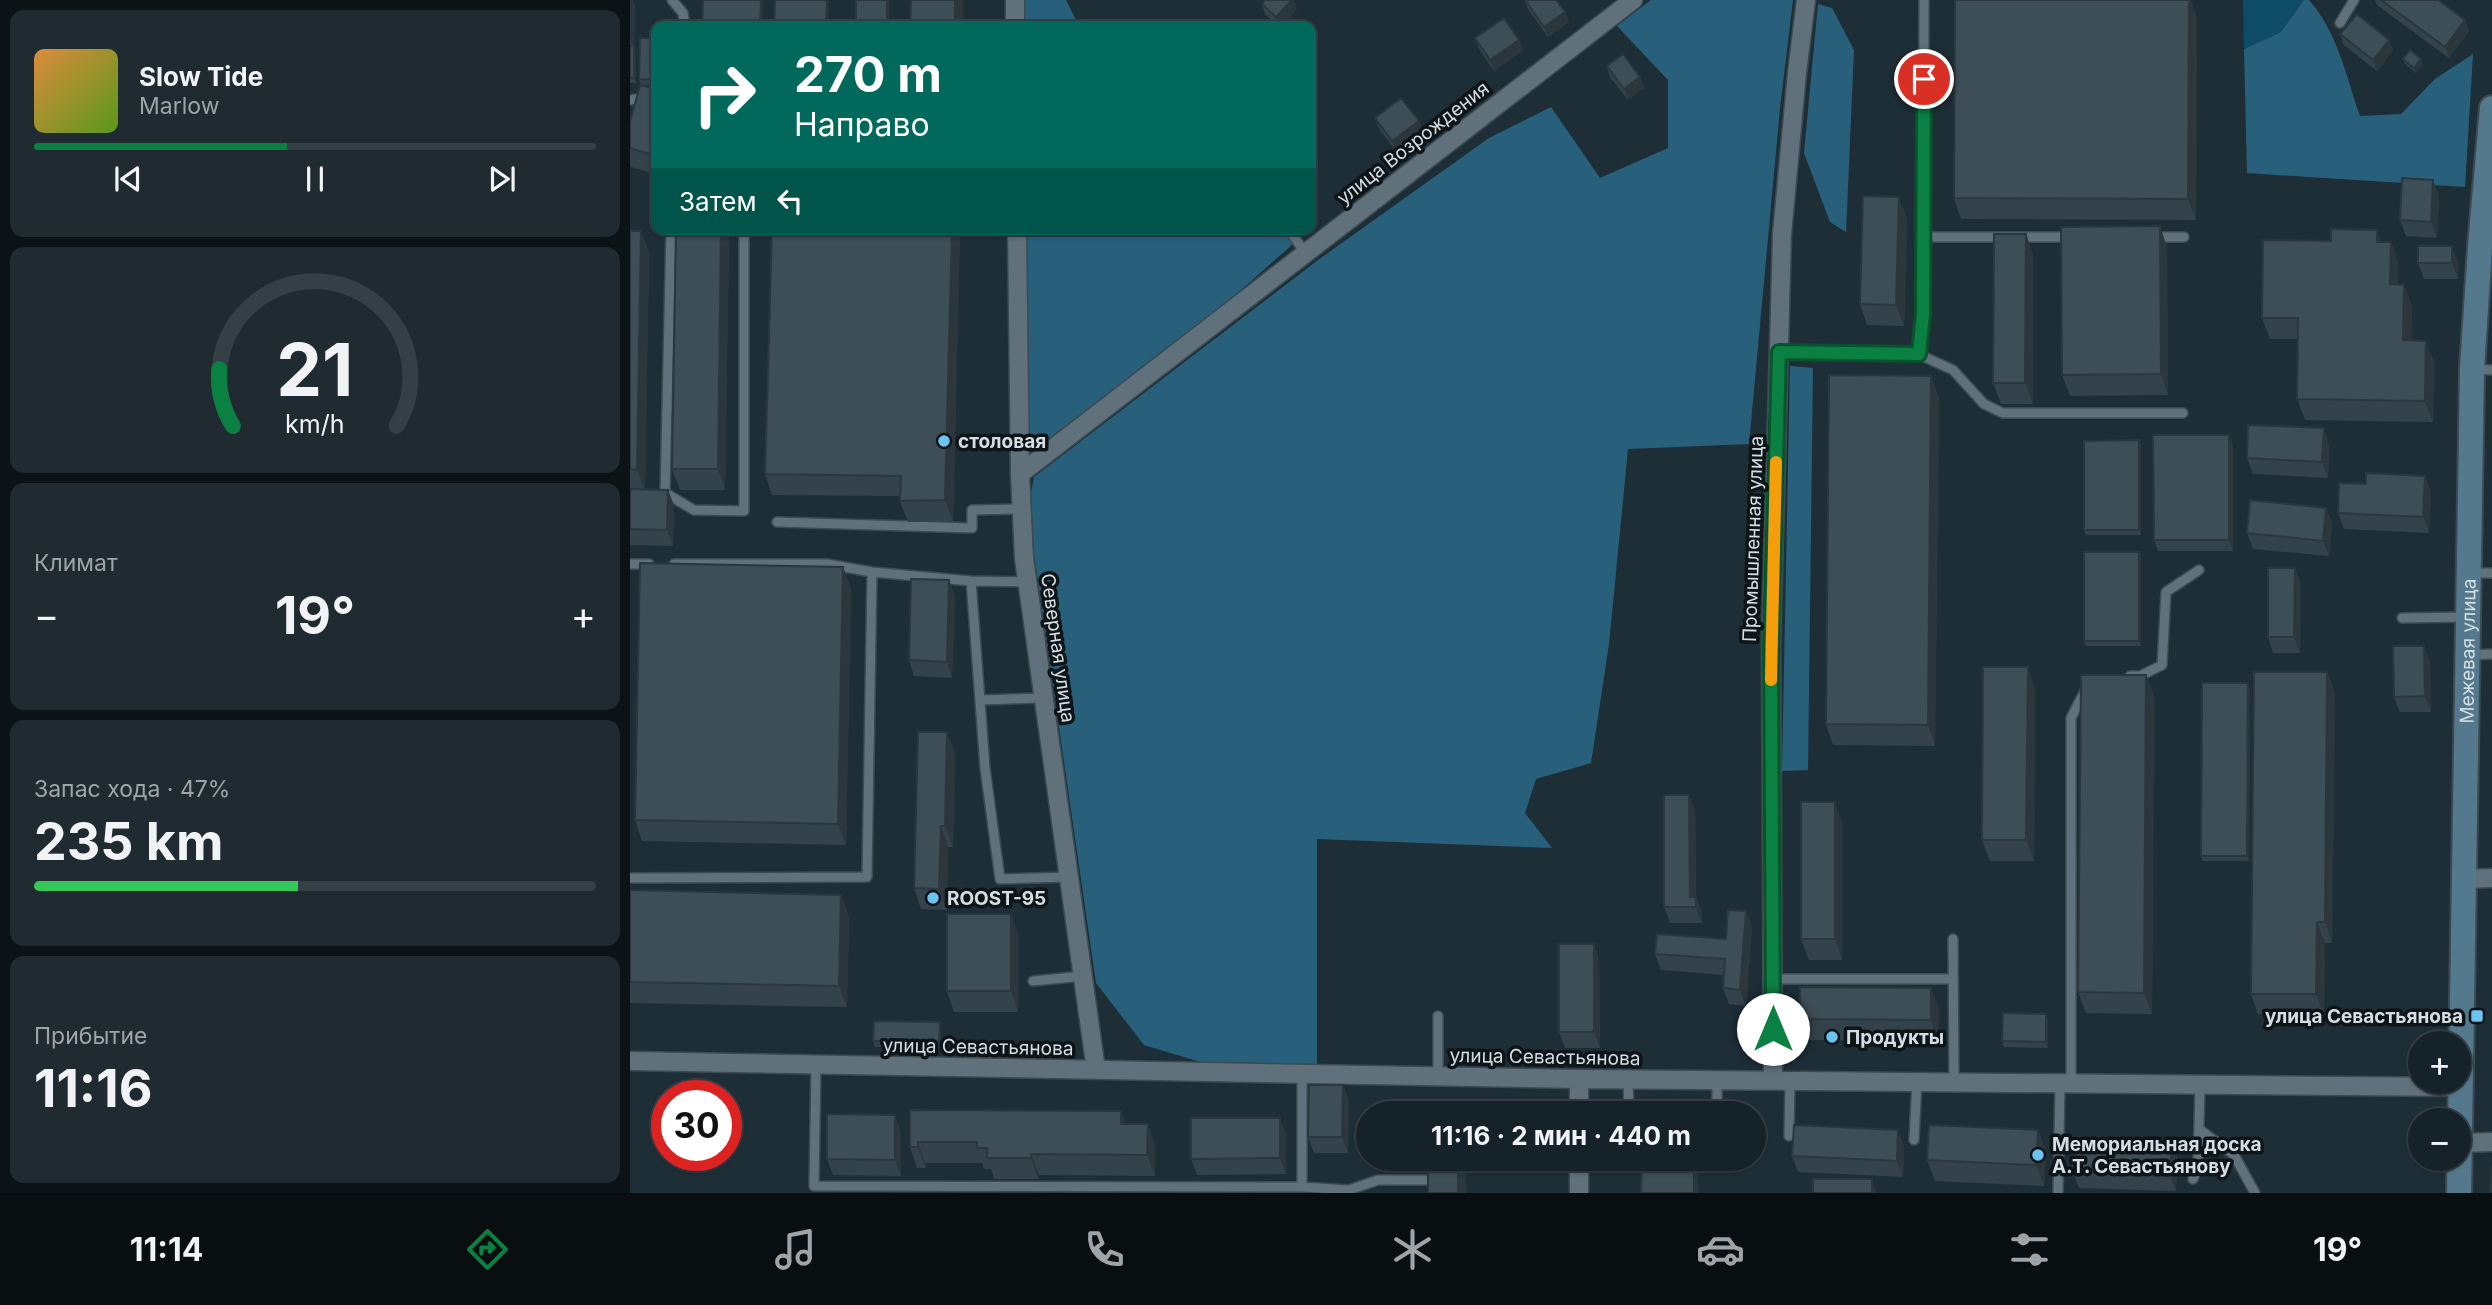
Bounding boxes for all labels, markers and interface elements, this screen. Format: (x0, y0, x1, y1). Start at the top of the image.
text: 270 m (794, 45, 942, 104)
icon: right (679, 49, 770, 140)
pin (1894, 49, 1954, 109)
icon: arrive (1905, 60, 1943, 98)
text: Slow Tide (139, 61, 263, 92)
street label: улица Возрождения (1332, 77, 1494, 209)
text: Marlow (139, 92, 219, 120)
text: Направо (794, 105, 930, 144)
icon: previous (109, 160, 147, 198)
icon: pause (296, 160, 334, 198)
icon: next (483, 160, 521, 198)
icon: left (771, 182, 809, 220)
text: Затем (679, 186, 757, 217)
text: 21 (276, 325, 354, 414)
text: km/h (285, 409, 345, 439)
place label: столовая (958, 430, 1046, 453)
marker: столовая (936, 433, 952, 449)
street label: Промышленная улица (1738, 435, 1768, 643)
text: Климат (34, 549, 118, 577)
street label: Северная улица (1036, 572, 1080, 724)
street label: Межевая улица (2455, 578, 2480, 724)
text: 19° (275, 584, 355, 647)
text: − (34, 592, 59, 638)
text: + (571, 592, 596, 638)
text: Запас хода · 47% (34, 775, 230, 803)
text: 235 km (34, 810, 224, 873)
place label: ROOST-95 (947, 887, 1046, 910)
marker: ROOST-95 (925, 890, 941, 906)
position arrow (1736, 992, 1810, 1066)
place label: улица Севастьянова (2265, 1005, 2463, 1028)
marker: улица Севастьянова (2469, 1008, 2485, 1024)
text: Прибытие (34, 1022, 147, 1050)
place label: Продукты (1846, 1026, 1944, 1049)
marker: Продукты (1824, 1029, 1840, 1045)
map controls (2408, 1031, 2471, 1171)
button: + (2408, 1031, 2471, 1094)
street label: улица Севастьянова (882, 1034, 1074, 1060)
street label: улица Севастьянова (1449, 1044, 1641, 1070)
text: 11:16 (34, 1057, 152, 1120)
speed limit sign: 30 (651, 1080, 742, 1171)
button: − (2408, 1108, 2471, 1171)
text: 11:16 · 2 мин · 440 m (1431, 1120, 1691, 1151)
place label: Мемориальная доска А.Т. Севастьянову (2052, 1133, 2262, 1178)
marker: Мемориальная доска А.Т. Севастьянову (2030, 1147, 2046, 1163)
icon: directions (463, 1225, 512, 1274)
icon: music (771, 1225, 820, 1274)
icon: phone (1080, 1225, 1129, 1274)
icon: climate (1388, 1225, 1437, 1274)
icon: car (1696, 1225, 1745, 1274)
icon: filters (2005, 1225, 2054, 1274)
text: 11:14 (130, 1230, 203, 1269)
text: 19° (2313, 1230, 2362, 1269)

